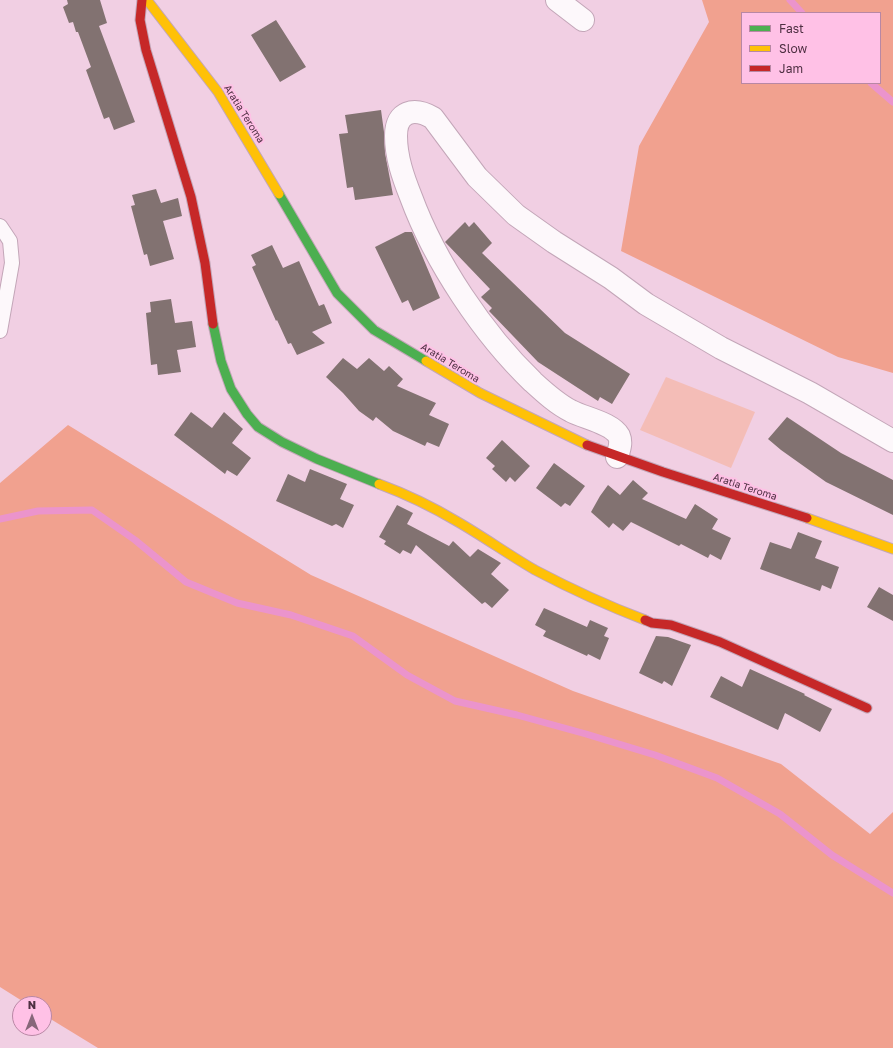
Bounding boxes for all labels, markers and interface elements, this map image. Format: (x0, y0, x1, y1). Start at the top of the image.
legend (741, 12, 881, 84)
text: Fast (779, 21, 804, 36)
text: Slow (779, 41, 807, 56)
text: Jam (779, 61, 803, 76)
street label: Aratia Teroma (221, 83, 267, 145)
street label: Aratia Teroma (419, 341, 481, 385)
street label: Aratia Teroma (712, 471, 778, 503)
north arrow (12, 996, 52, 1036)
text: N (28, 998, 36, 1011)

